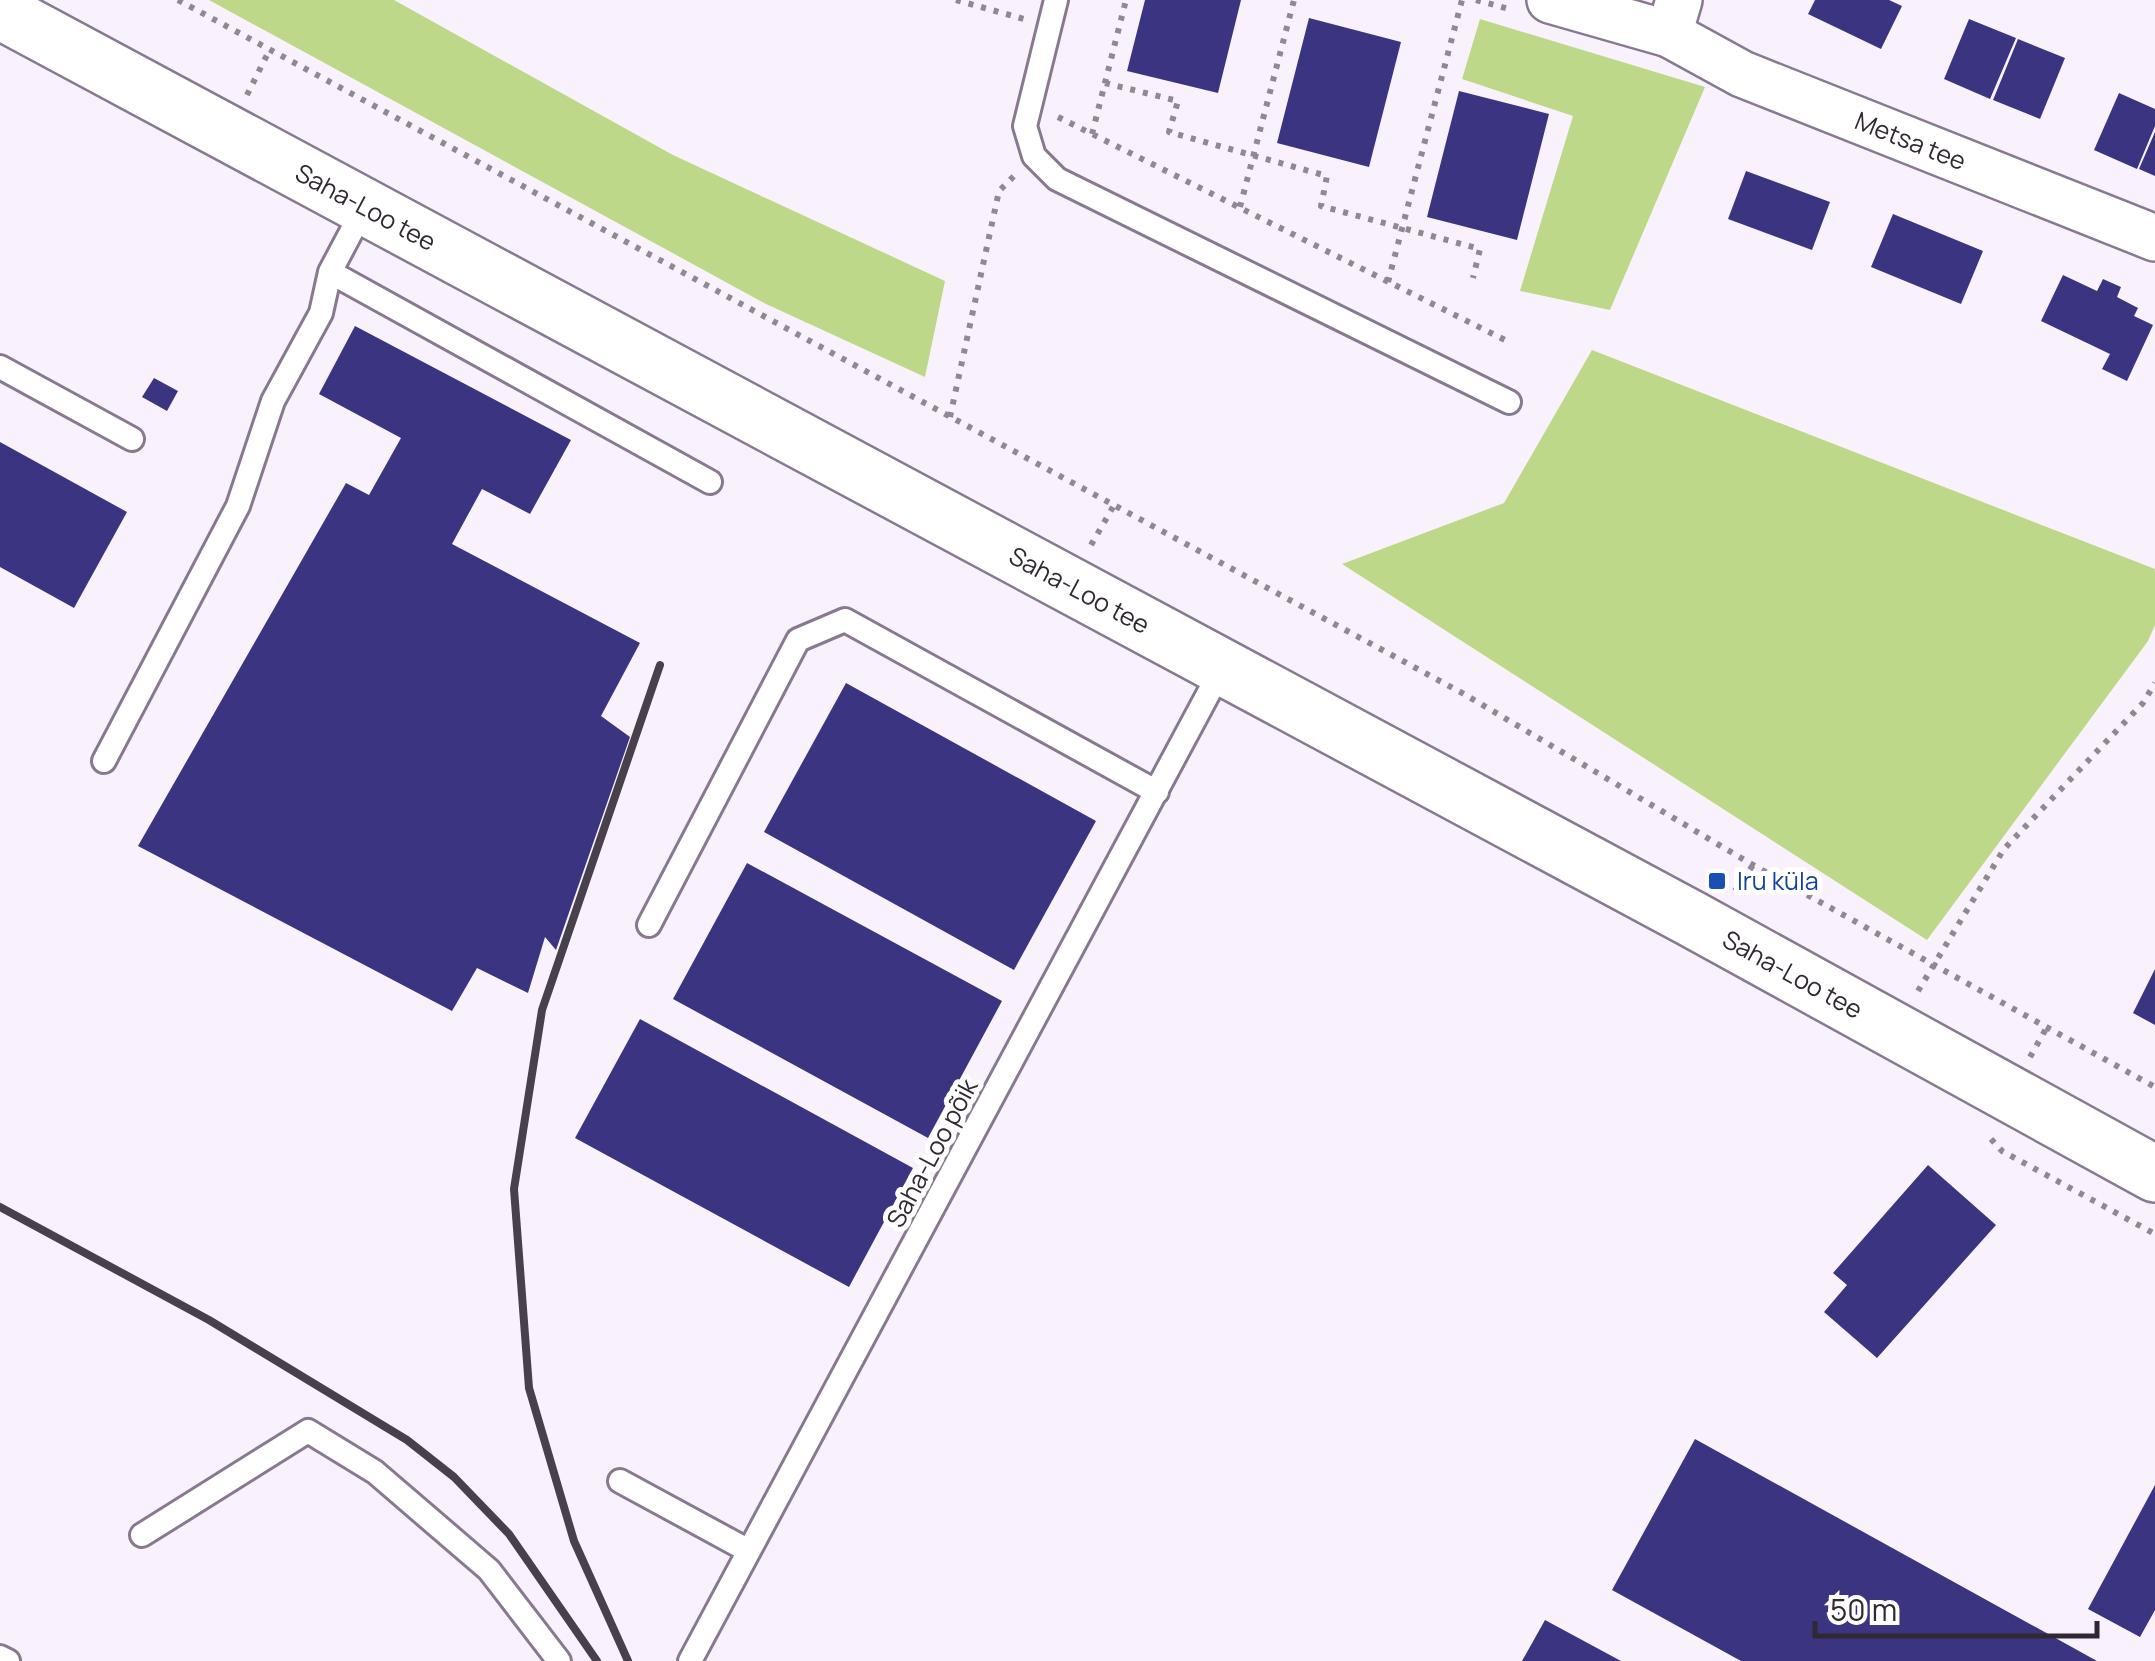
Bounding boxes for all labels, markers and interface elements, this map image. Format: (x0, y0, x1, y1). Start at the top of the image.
street label: Metsa tee (1850, 103, 1971, 178)
street label: Saha-Loo tee (289, 155, 442, 259)
street label: Saha-Loo tee (1003, 538, 1156, 642)
place label: Iru küla (1737, 863, 1819, 898)
marker: Iru küla (1706, 870, 1728, 892)
street label: Saha-Loo tee (1717, 921, 1869, 1027)
street label: Saha-Loo põik (878, 1072, 986, 1233)
scale bar (1815, 1576, 2098, 1638)
text: 50 m (1830, 1589, 1897, 1630)

